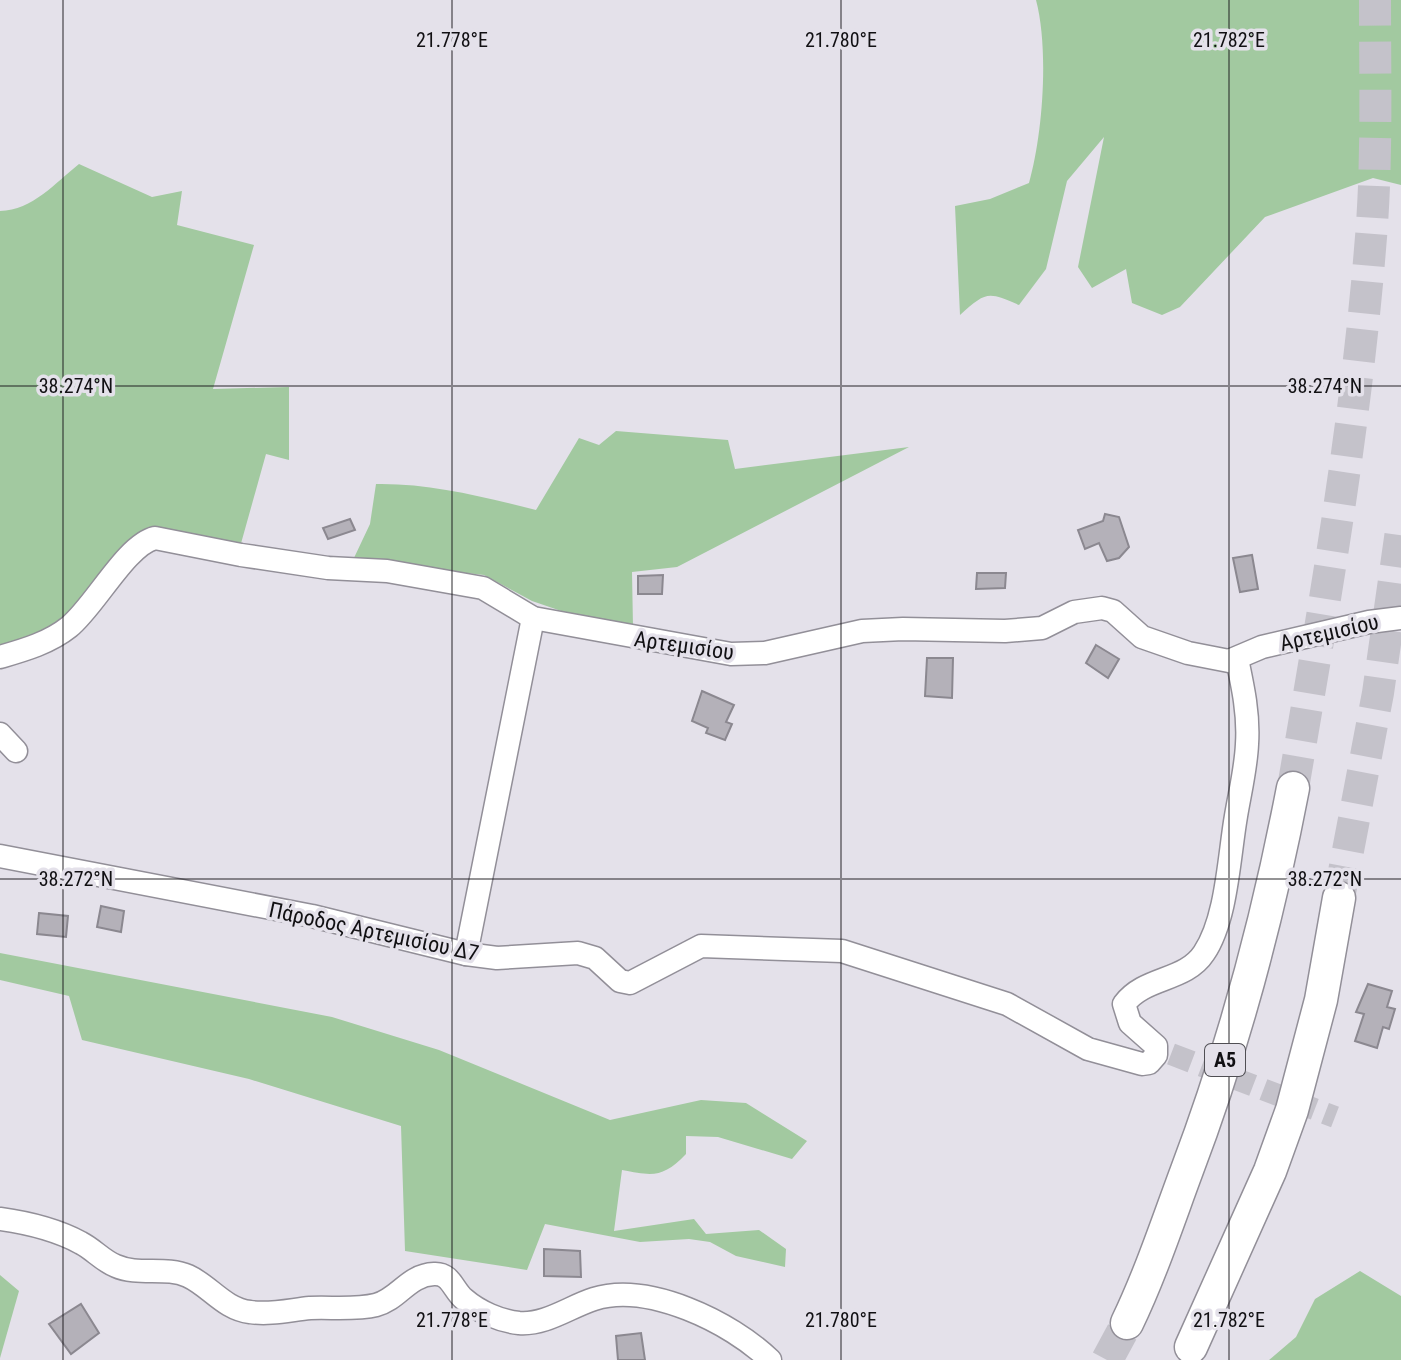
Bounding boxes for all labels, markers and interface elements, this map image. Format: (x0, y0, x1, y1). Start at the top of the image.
text: 21.778°E (416, 28, 488, 52)
text: 21.780°E (805, 28, 877, 52)
text: 21.782°E (1193, 28, 1265, 52)
text: 38.274°N (39, 374, 113, 398)
text: 38.274°N (1288, 374, 1362, 398)
street label: Αρτεμισίου (1277, 609, 1381, 656)
street label: Αρτεμισίου (632, 626, 735, 665)
text: 38.272°N (39, 867, 113, 891)
text: 38.272°N (1288, 867, 1362, 891)
street label: Πάροδος Αρτεμισίου Δ7 (267, 897, 481, 966)
road number: Α5 (1205, 1044, 1245, 1076)
text: 21.778°E (416, 1308, 488, 1332)
text: 21.780°E (805, 1308, 877, 1332)
text: 21.782°E (1193, 1308, 1265, 1332)

